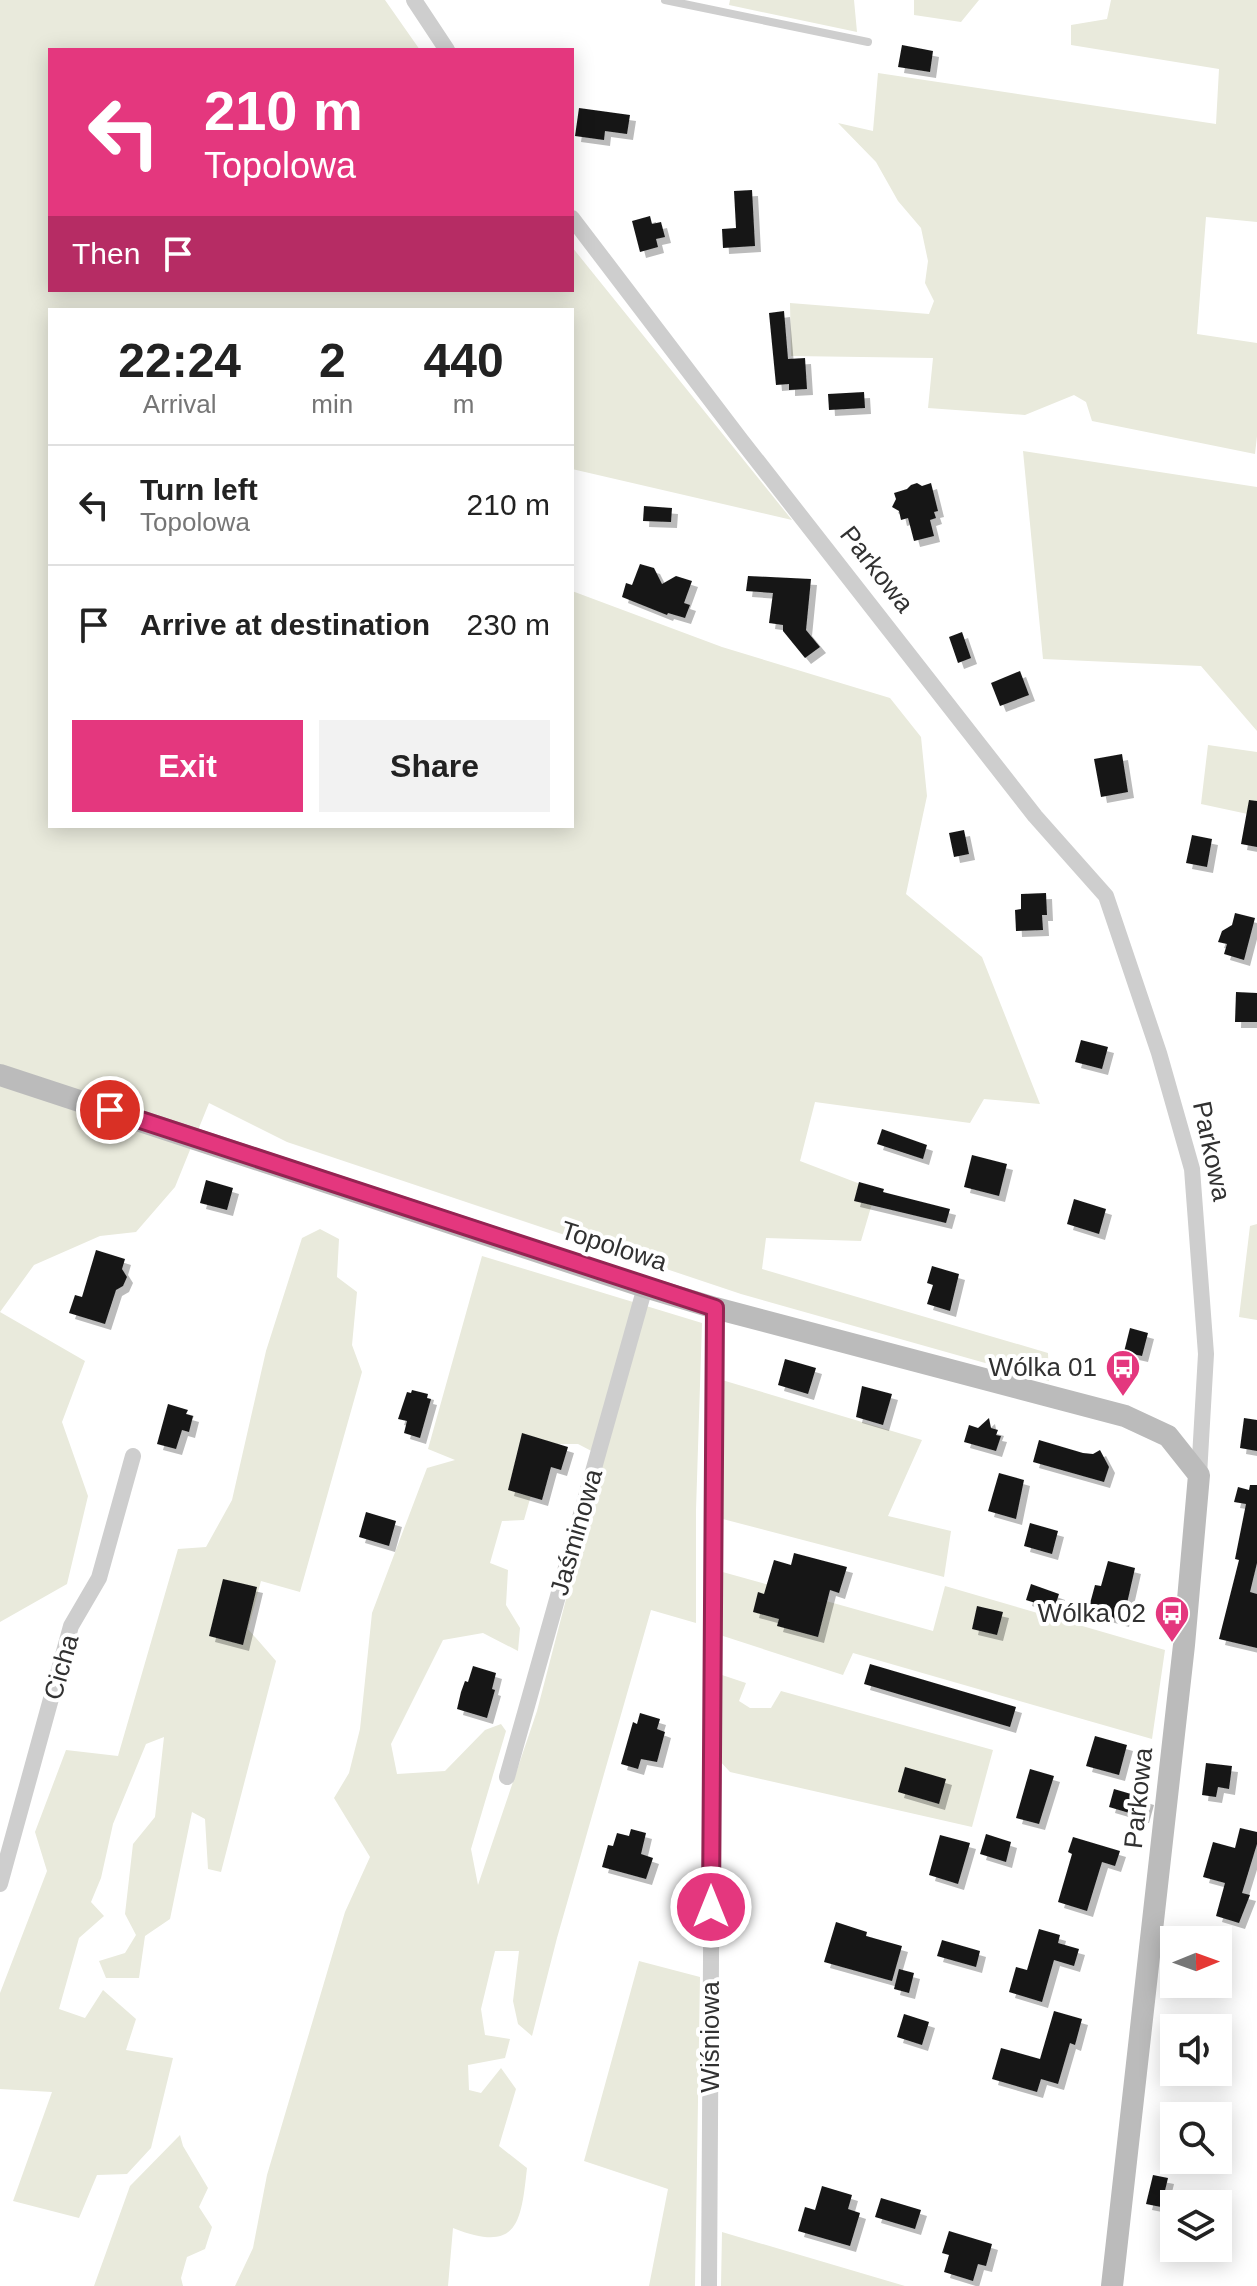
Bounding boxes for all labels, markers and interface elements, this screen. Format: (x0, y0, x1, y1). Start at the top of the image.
text: 210 m (204, 79, 363, 142)
icon: left (72, 80, 176, 184)
text: Topolowa (204, 145, 356, 186)
icon: arrive (156, 232, 200, 276)
text: Then (72, 237, 140, 270)
text: 22:24 (118, 334, 241, 387)
text: 2 (319, 334, 346, 387)
text: 440 (424, 334, 504, 387)
text: Arrival (143, 389, 217, 419)
text: min (311, 389, 353, 419)
text: m (453, 389, 474, 419)
text: Turn left (140, 473, 258, 506)
icon: left (72, 483, 116, 527)
text: 210 m (467, 488, 550, 521)
text: Topolowa (140, 507, 250, 537)
street label: Parkowa (834, 520, 920, 619)
icon: arrive (72, 603, 116, 647)
text: Arrive at destination (140, 608, 430, 641)
text: 230 m (467, 608, 550, 641)
button: Exit (72, 720, 303, 812)
button: Share (319, 720, 550, 812)
pin (76, 1076, 144, 1144)
icon: arrive (88, 1088, 132, 1132)
street label: Parkowa (1187, 1098, 1237, 1204)
street label: Topolowa (557, 1215, 671, 1277)
bus stop icon: Wólka 01 (1104, 1348, 1142, 1398)
place label: Wólka 01 (989, 1352, 1097, 1382)
street label: Jaśminowa (544, 1465, 608, 1599)
bus stop icon: Wólka 02 (1153, 1594, 1191, 1644)
place label: Wólka 02 (1038, 1598, 1146, 1628)
street label: Cicha (37, 1630, 85, 1703)
street label: Parkowa (1118, 1746, 1158, 1850)
position arrow (669, 1865, 753, 1949)
north arrow (1160, 1926, 1232, 1998)
map controls (1160, 1926, 1232, 2262)
street label: Wiśniowa (695, 1981, 725, 2093)
button: sound (1160, 2014, 1232, 2086)
button: search (1160, 2102, 1232, 2174)
button: layers (1160, 2190, 1232, 2262)

